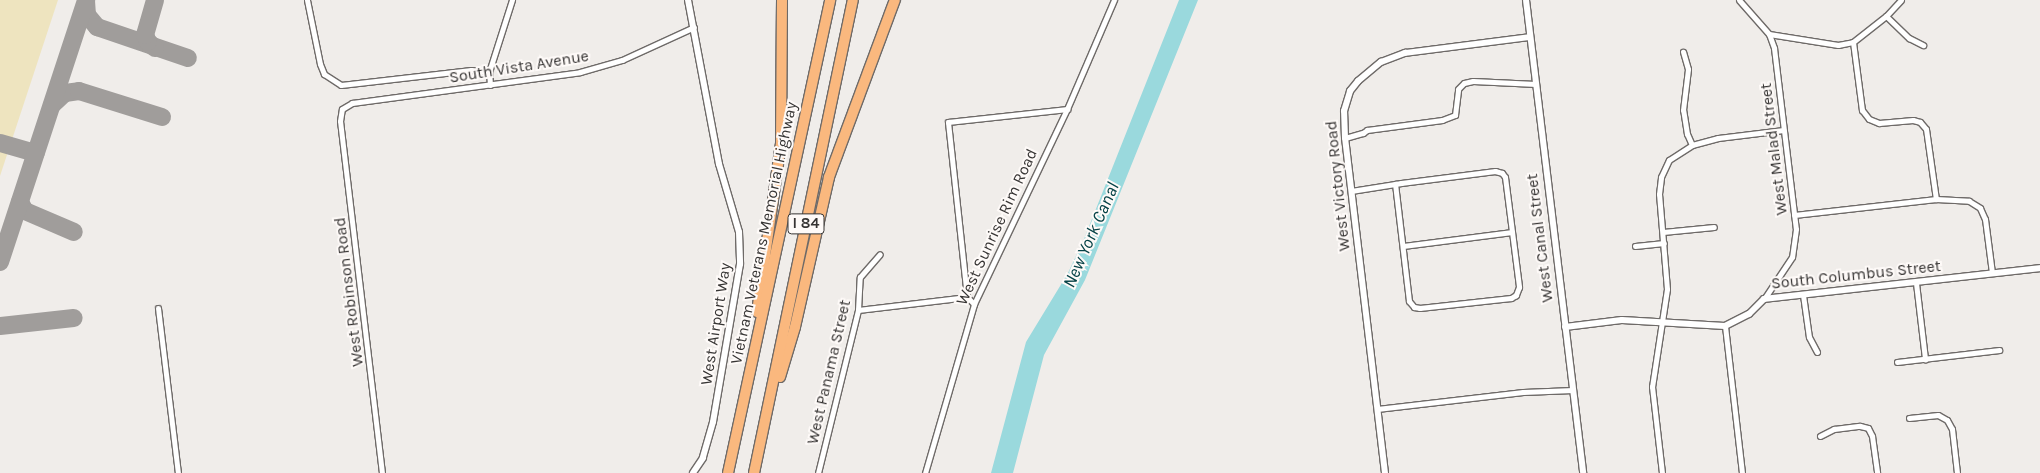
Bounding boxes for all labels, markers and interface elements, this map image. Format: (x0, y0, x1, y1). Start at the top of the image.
street label: South Vista Avenue (448, 46, 590, 88)
street label: West Malad Street (1756, 82, 1792, 216)
street label: Vietnam Veterans Memorial Highway (727, 100, 801, 366)
street label: West Victory Road (1322, 120, 1354, 252)
street label: West Sunrise Rim Road (952, 146, 1042, 308)
street label: West Canal Street (1523, 173, 1557, 303)
water label: New York Canal (1058, 179, 1124, 291)
road number: I 84 (787, 212, 825, 236)
street label: West Robinson Road (330, 216, 368, 368)
street label: South Columbus Street (1770, 257, 1942, 293)
street label: West Airport Way (697, 261, 735, 387)
street label: West Panama Street (803, 298, 855, 446)

